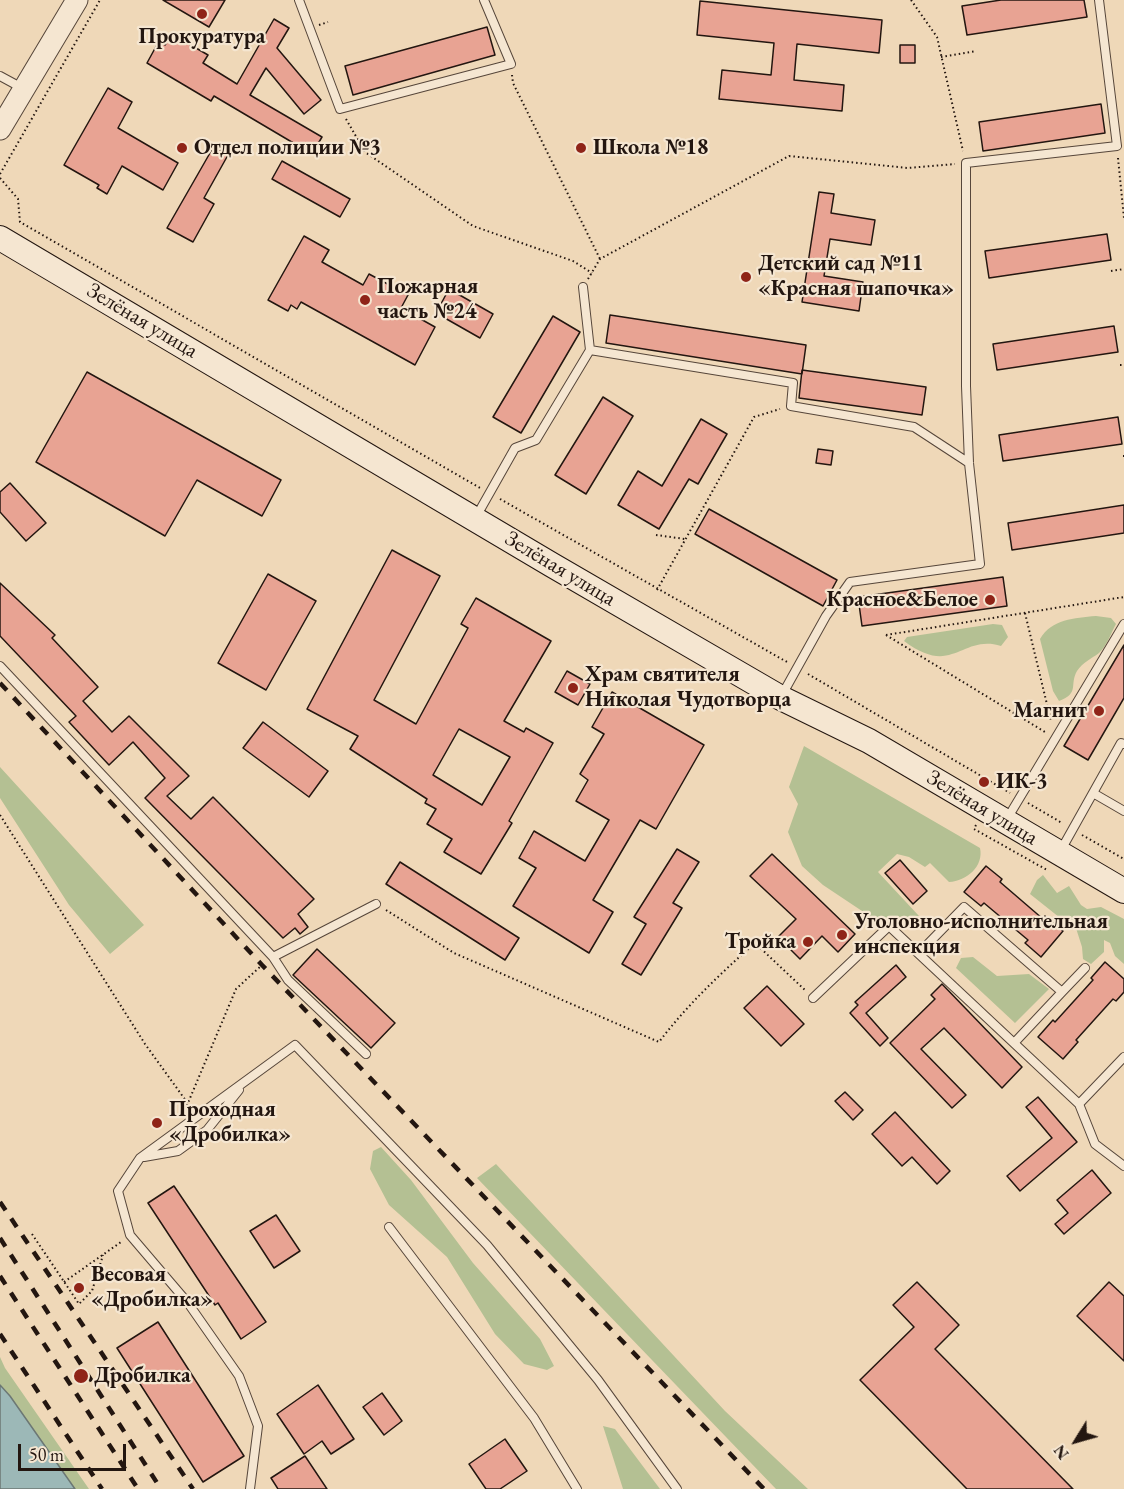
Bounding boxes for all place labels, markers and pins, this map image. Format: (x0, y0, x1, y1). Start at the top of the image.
marker: Прокуратура (195, 7, 209, 21)
place label: Прокуратура (139, 24, 265, 50)
place label: Отдел полиции №3 (194, 135, 381, 161)
place label: Школа №18 (593, 135, 708, 161)
marker: Отдел полиции №3 (175, 141, 189, 155)
marker: Школа №18 (574, 141, 588, 155)
place label: Детский сад №11 «Красная шапочка» (758, 251, 954, 302)
marker: Детский сад №11 «Красная шапочка» (739, 270, 753, 284)
place label: Пожарная часть №24 (377, 274, 478, 326)
marker: Пожарная часть №24 (358, 293, 372, 307)
place label: Красное&Белое (826, 587, 978, 613)
marker: Красное&Белое (983, 593, 997, 607)
place label: Храм святителя Николая Чудотворца (585, 662, 791, 714)
marker: Храм святителя Николая Чудотворца (566, 681, 580, 695)
place label: Магнит (1013, 698, 1087, 724)
marker: Магнит (1092, 704, 1106, 718)
place label: ИК-3 (996, 769, 1048, 795)
marker: ИК-3 (977, 775, 991, 789)
place label: Уголовно-исполнительная инспекция (854, 909, 1108, 960)
marker: Уголовно-исполнительная инспекция (835, 928, 849, 942)
place label: Тройка (724, 929, 796, 955)
marker: Тройка (801, 935, 815, 949)
place label: Проходная «Дробилка» (169, 1097, 291, 1148)
marker: Проходная «Дробилка» (150, 1116, 164, 1130)
place label: Весовая «Дробилка» (91, 1262, 213, 1314)
marker: Весовая «Дробилка» (72, 1281, 86, 1295)
place label: Дробилка (94, 1363, 191, 1389)
marker: Дробилка (72, 1367, 90, 1385)

